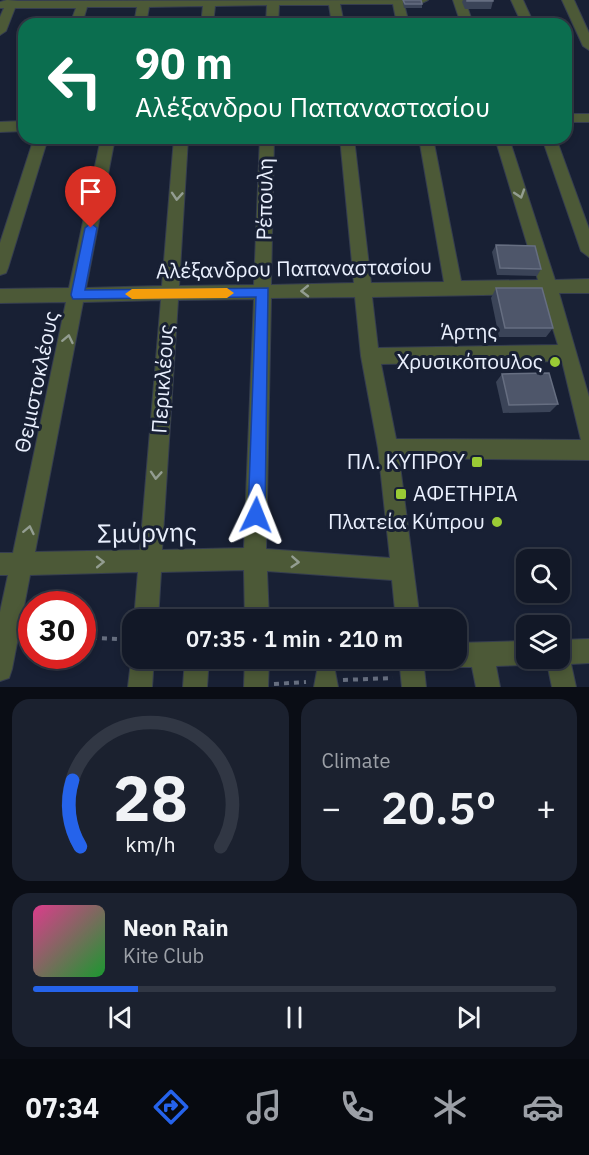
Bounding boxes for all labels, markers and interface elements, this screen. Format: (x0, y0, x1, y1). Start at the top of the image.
text: 90 m (135, 36, 233, 91)
icon: left (36, 42, 114, 120)
text: Αλέξανδρου Παπαναστασίου (135, 89, 490, 124)
street label: Ρέπουλη (249, 157, 279, 241)
pin (65, 166, 116, 228)
icon: arrive (74, 175, 107, 208)
one-way arrow (513, 188, 525, 199)
one-way arrow (170, 192, 183, 201)
street label: Αλέξανδρου Παπαναστασίου (156, 252, 432, 284)
one-way arrow (301, 285, 310, 297)
street label: Θεμιστοκλέους (7, 308, 65, 455)
street label: Άρτης (440, 317, 498, 345)
street label: Περικλέους (144, 323, 180, 435)
one-way arrow (61, 334, 74, 344)
place label: Χρυσικόπουλος (397, 347, 543, 375)
marker: Χρυσικόπουλος (548, 355, 562, 369)
place label: ΠΛ. ΚΥΠΡΟΥ (347, 447, 466, 475)
marker: ΠΛ. ΚΥΠΡΟΥ (470, 455, 484, 469)
one-way arrow (150, 470, 163, 479)
place label: ΑΦΕΤΗΡΙΑ (413, 479, 518, 507)
position arrow (224, 483, 288, 547)
marker: ΑΦΕΤΗΡΙΑ (394, 487, 408, 501)
place label: Πλατεία Κύπρου (328, 507, 485, 535)
street label: Σμύρνης (97, 514, 197, 550)
marker: Πλατεία Κύπρου (490, 515, 504, 529)
one-way arrow (22, 525, 35, 535)
map controls (516, 549, 570, 669)
button: search (516, 549, 570, 603)
one-way arrow (96, 556, 105, 569)
one-way arrow (291, 556, 300, 569)
speed limit sign: 30 (18, 591, 96, 669)
button: layers (516, 615, 570, 669)
text: 07:35 · 1 min · 210 m (186, 624, 403, 653)
text: Climate (322, 747, 390, 774)
text: 28 (113, 757, 188, 838)
text: 20.5° (381, 778, 497, 836)
text: − (322, 786, 341, 829)
text: + (536, 786, 556, 829)
text: km/h (125, 830, 175, 858)
text: Neon Rain (123, 913, 229, 942)
text: Kite Club (123, 942, 204, 969)
icon: previous (104, 1001, 137, 1034)
icon: pause (278, 1001, 311, 1034)
icon: next (452, 1001, 485, 1034)
icon: directions (150, 1086, 192, 1128)
icon: music (243, 1086, 285, 1128)
icon: phone (336, 1086, 378, 1128)
icon: climate (429, 1086, 471, 1128)
icon: car (522, 1086, 564, 1128)
text: 07:34 (25, 1090, 99, 1125)

